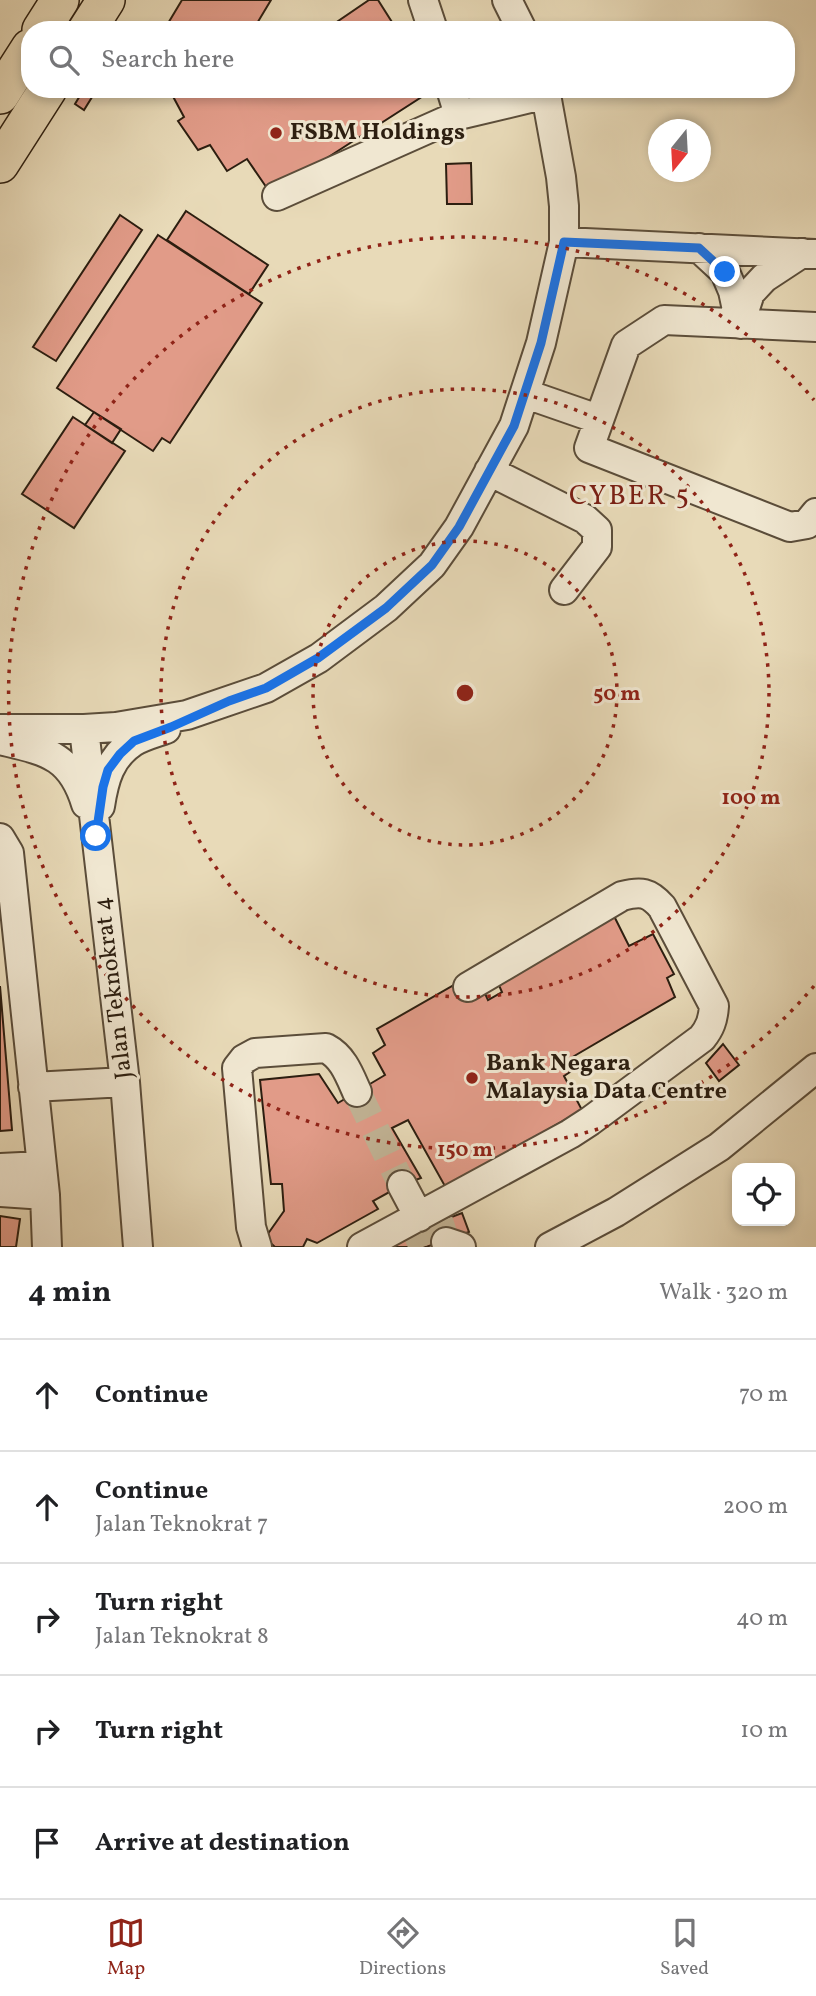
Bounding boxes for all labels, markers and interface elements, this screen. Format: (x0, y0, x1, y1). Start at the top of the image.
search box (21, 21, 795, 98)
icon: search (45, 41, 83, 79)
text: Search here (101, 42, 234, 78)
place label: FSBM Holdings (290, 116, 465, 150)
north arrow (648, 119, 711, 182)
marker: FSBM Holdings (268, 125, 284, 141)
route end (709, 256, 740, 287)
district label: CYBER 5 (569, 477, 691, 516)
text: 50 m (593, 680, 641, 709)
centre of rings (453, 681, 477, 705)
text: 100 m (721, 784, 781, 813)
route start (80, 820, 111, 851)
street label: Jalan Teknokrat 4 (86, 895, 142, 1081)
place label: Bank Negara Malaysia Data Centre (486, 1047, 727, 1109)
marker: Bank Negara Malaysia Data Centre (464, 1070, 480, 1086)
text: 150 m (437, 1136, 493, 1165)
map controls (732, 1163, 795, 1226)
button: locate (732, 1163, 795, 1226)
text: 4 min (28, 1272, 112, 1314)
text: Walk · 320 m (659, 1277, 788, 1309)
icon: ahead (28, 1376, 66, 1414)
text: Continue (95, 1377, 208, 1413)
text: 70 m (739, 1379, 788, 1411)
text: Continue (95, 1473, 208, 1509)
icon: ahead (28, 1488, 66, 1526)
text: 200 m (723, 1491, 788, 1523)
text: Jalan Teknokrat 7 (95, 1509, 268, 1541)
text: Turn right (95, 1585, 223, 1621)
icon: right (28, 1600, 66, 1638)
text: 40 m (736, 1603, 788, 1635)
text: Jalan Teknokrat 8 (95, 1621, 269, 1653)
icon: right (28, 1712, 66, 1750)
text: Turn right (95, 1713, 223, 1749)
text: 10 m (740, 1715, 788, 1747)
icon: arrive (28, 1824, 66, 1862)
text: Arrive at destination (95, 1825, 350, 1861)
tab: Map (107, 1914, 145, 1982)
tab: Directions (359, 1914, 446, 1982)
tab: Saved (660, 1914, 709, 1982)

